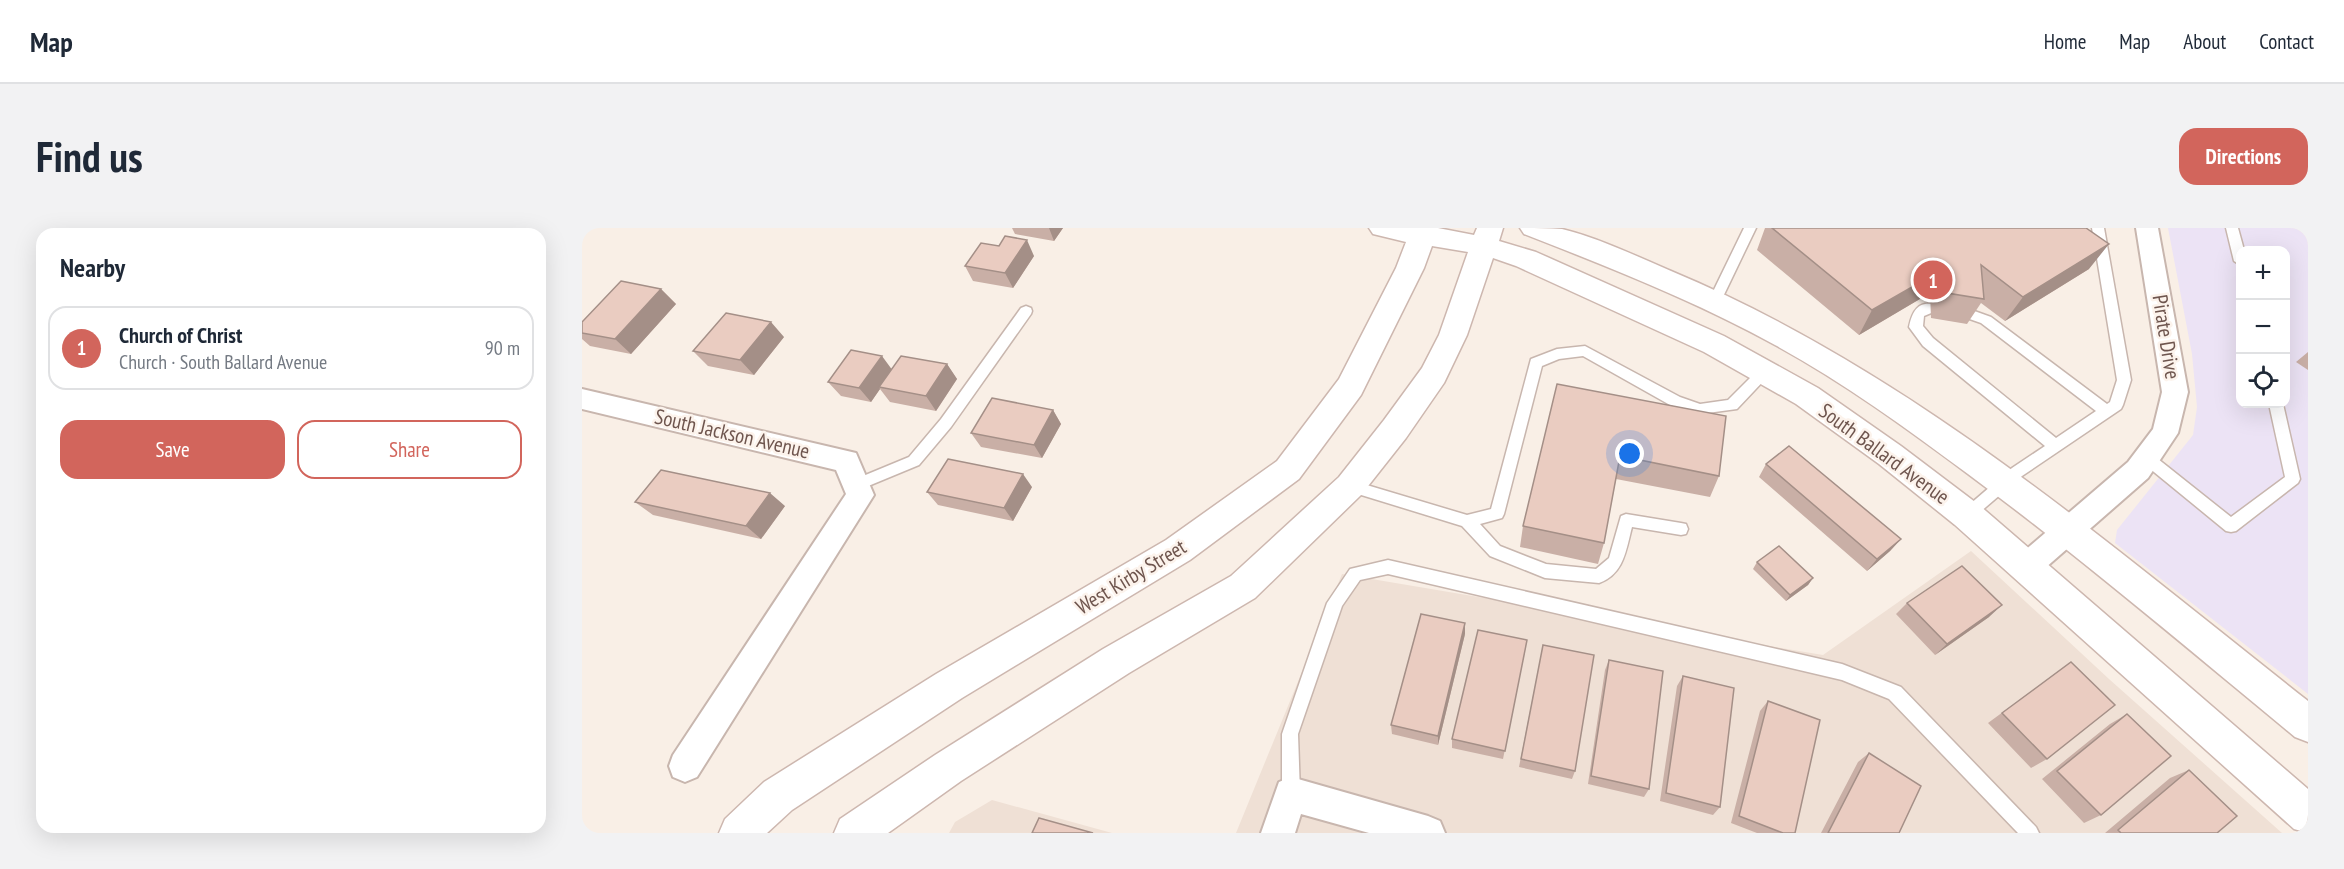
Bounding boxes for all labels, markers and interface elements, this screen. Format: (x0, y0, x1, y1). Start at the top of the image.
text: Map (30, 23, 73, 60)
text: Home (2044, 28, 2086, 55)
text: Map (2119, 28, 2150, 55)
text: About (2183, 28, 2226, 55)
text: Contact (2259, 28, 2314, 55)
button: Directions (2179, 128, 2308, 185)
text: Find us (36, 129, 143, 184)
map controls (2236, 246, 2290, 408)
button: + (2236, 246, 2290, 300)
text: Nearby (60, 251, 125, 284)
pin: 1 (1914, 257, 1952, 302)
street label: Pirate Drive (2147, 293, 2186, 381)
button: − (2236, 300, 2290, 354)
text: Church of Christ (119, 321, 242, 349)
text: 1 (77, 335, 86, 361)
text: 90 m (485, 335, 520, 361)
text: Church · South Ballard Avenue (119, 349, 327, 375)
button: locate (2236, 354, 2290, 408)
street label: South Ballard Avenue (1814, 397, 1955, 510)
street label: South Jackson Avenue (652, 403, 812, 464)
button: Save (60, 420, 285, 479)
button: Share (297, 420, 522, 479)
your location (1615, 439, 1644, 468)
street label: West Kirby Street (1071, 533, 1191, 620)

